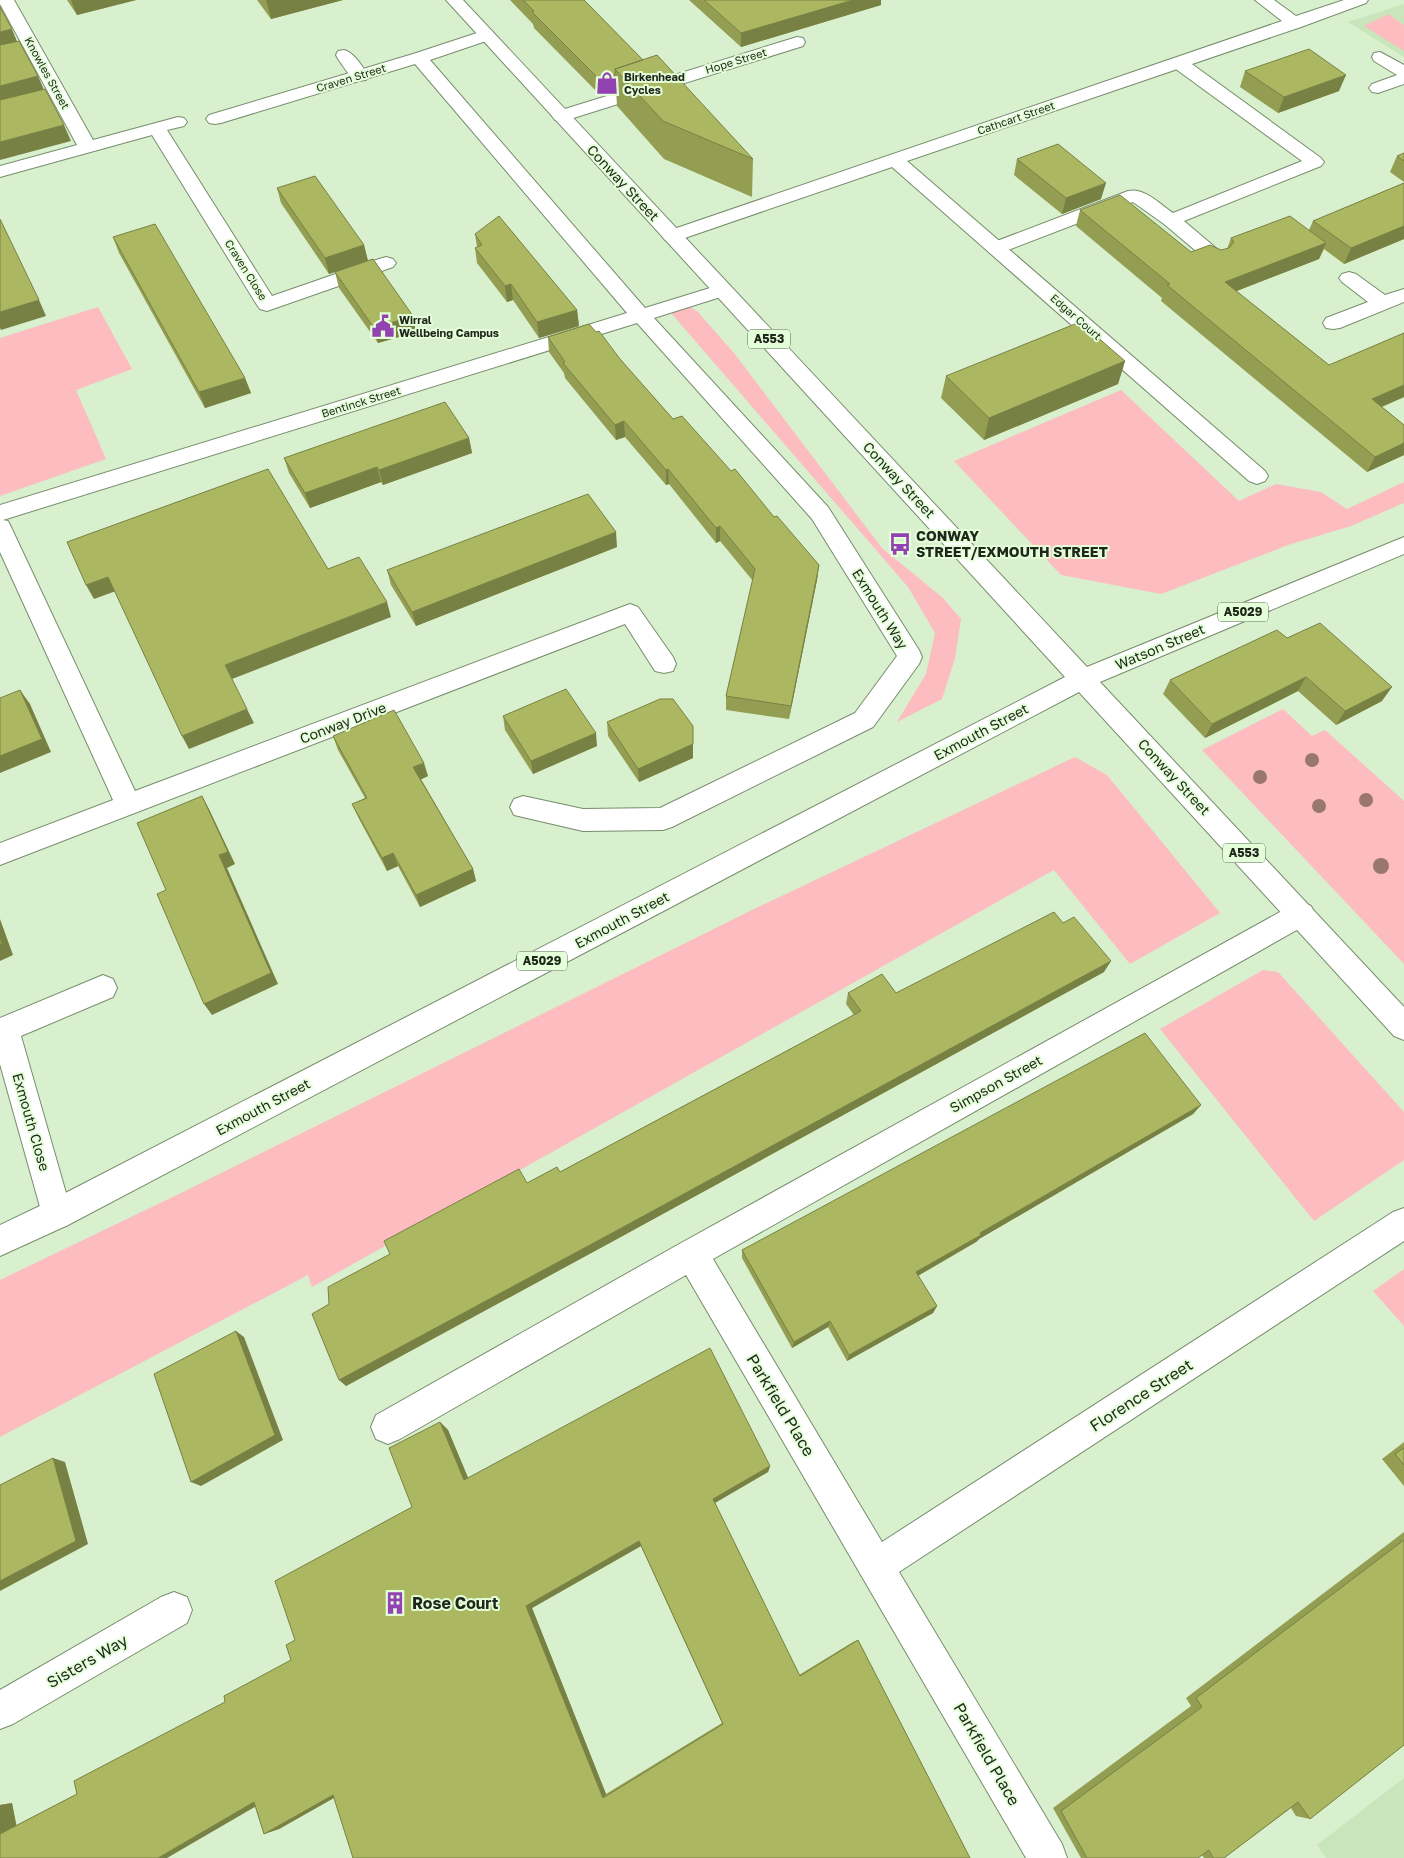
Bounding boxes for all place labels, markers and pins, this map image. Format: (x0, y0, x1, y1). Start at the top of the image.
shop icon: Birkenhead Cycles (594, 70, 620, 96)
place label: Birkenhead Cycles (624, 70, 685, 96)
public building icon: Wirral Wellbeing Campus (370, 313, 396, 339)
place label: Wirral Wellbeing Campus (399, 313, 499, 339)
place label: CONWAY STREET/EXMOUTH STREET (916, 527, 1108, 560)
bus stop icon: CONWAY STREET/EXMOUTH STREET (887, 531, 913, 557)
building icon: Rose Court (382, 1590, 408, 1616)
place label: Rose Court (412, 1593, 498, 1613)

